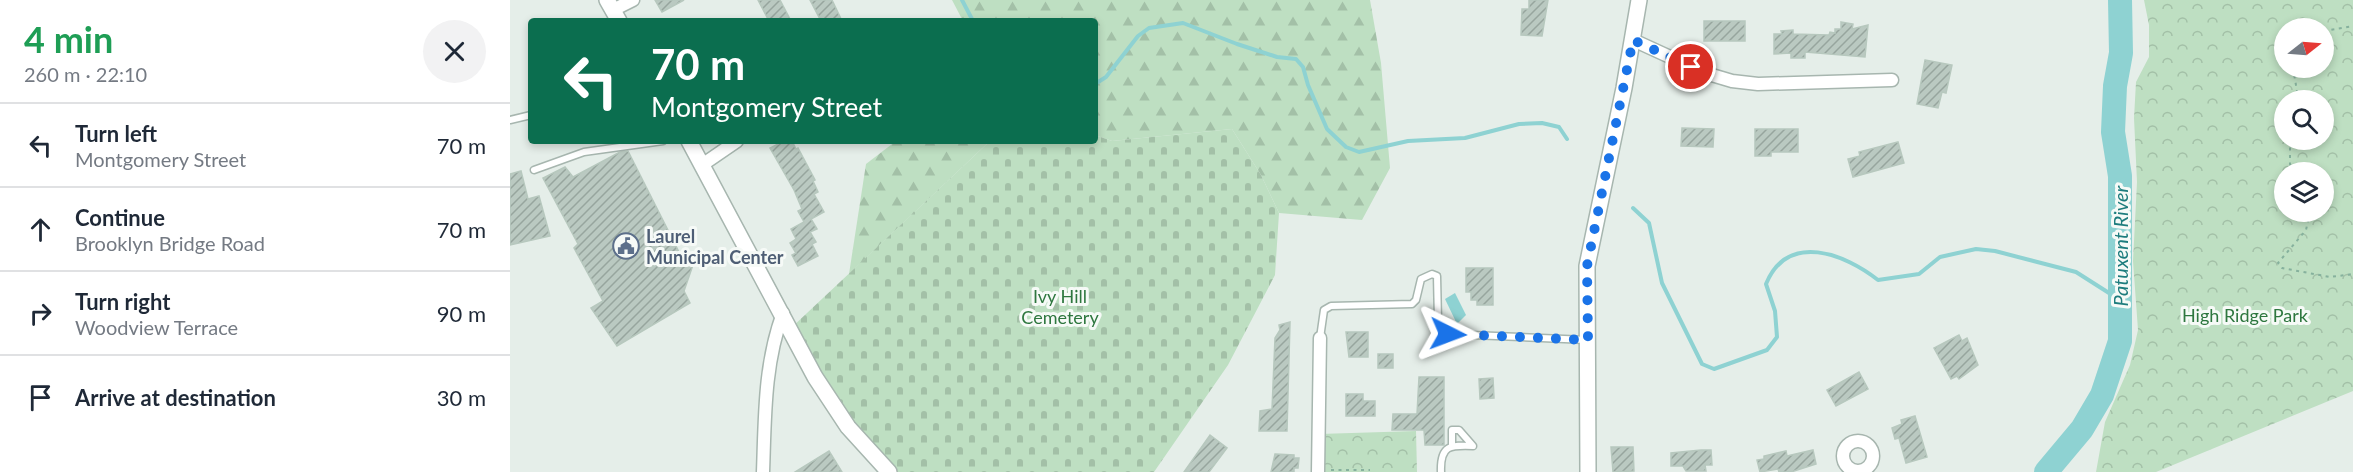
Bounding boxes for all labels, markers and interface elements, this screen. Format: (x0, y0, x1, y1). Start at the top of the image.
text: 4 min (24, 17, 113, 61)
north arrow (2274, 18, 2334, 78)
map controls (2274, 18, 2334, 222)
button: close (423, 20, 486, 83)
text: 70 m (651, 39, 745, 89)
pin (1665, 41, 1716, 92)
icon: left (552, 42, 630, 120)
icon: arrive (1674, 50, 1707, 83)
text: 260 m · 22:10 (24, 62, 147, 86)
text: Montgomery Street (651, 90, 882, 123)
button: search (2274, 90, 2334, 150)
text: Turn left (75, 120, 157, 147)
icon: left (24, 129, 57, 162)
text: 70 m (437, 132, 486, 159)
text: Montgomery Street (75, 147, 246, 171)
button: layers (2274, 162, 2334, 222)
water label: Patuxent River (2108, 184, 2132, 306)
text: Continue (75, 204, 165, 231)
icon: ahead (24, 213, 57, 246)
text: 70 m (437, 216, 486, 243)
place label: Laurel Municipal Center (646, 225, 784, 268)
text: Brooklyn Bridge Road (75, 231, 265, 255)
public building icon: Laurel Municipal Center (611, 231, 641, 261)
park label: Ivy Hill Cemetery (1021, 285, 1099, 328)
text: Turn right (75, 288, 170, 315)
icon: right (24, 297, 57, 330)
text: 90 m (437, 300, 486, 327)
position arrow (1416, 302, 1480, 366)
park label: High Ridge Park (2182, 304, 2309, 326)
text: Woodview Terrace (75, 315, 238, 339)
icon: arrive (24, 381, 57, 414)
text: Arrive at destination (75, 384, 276, 411)
text: 30 m (437, 384, 486, 411)

